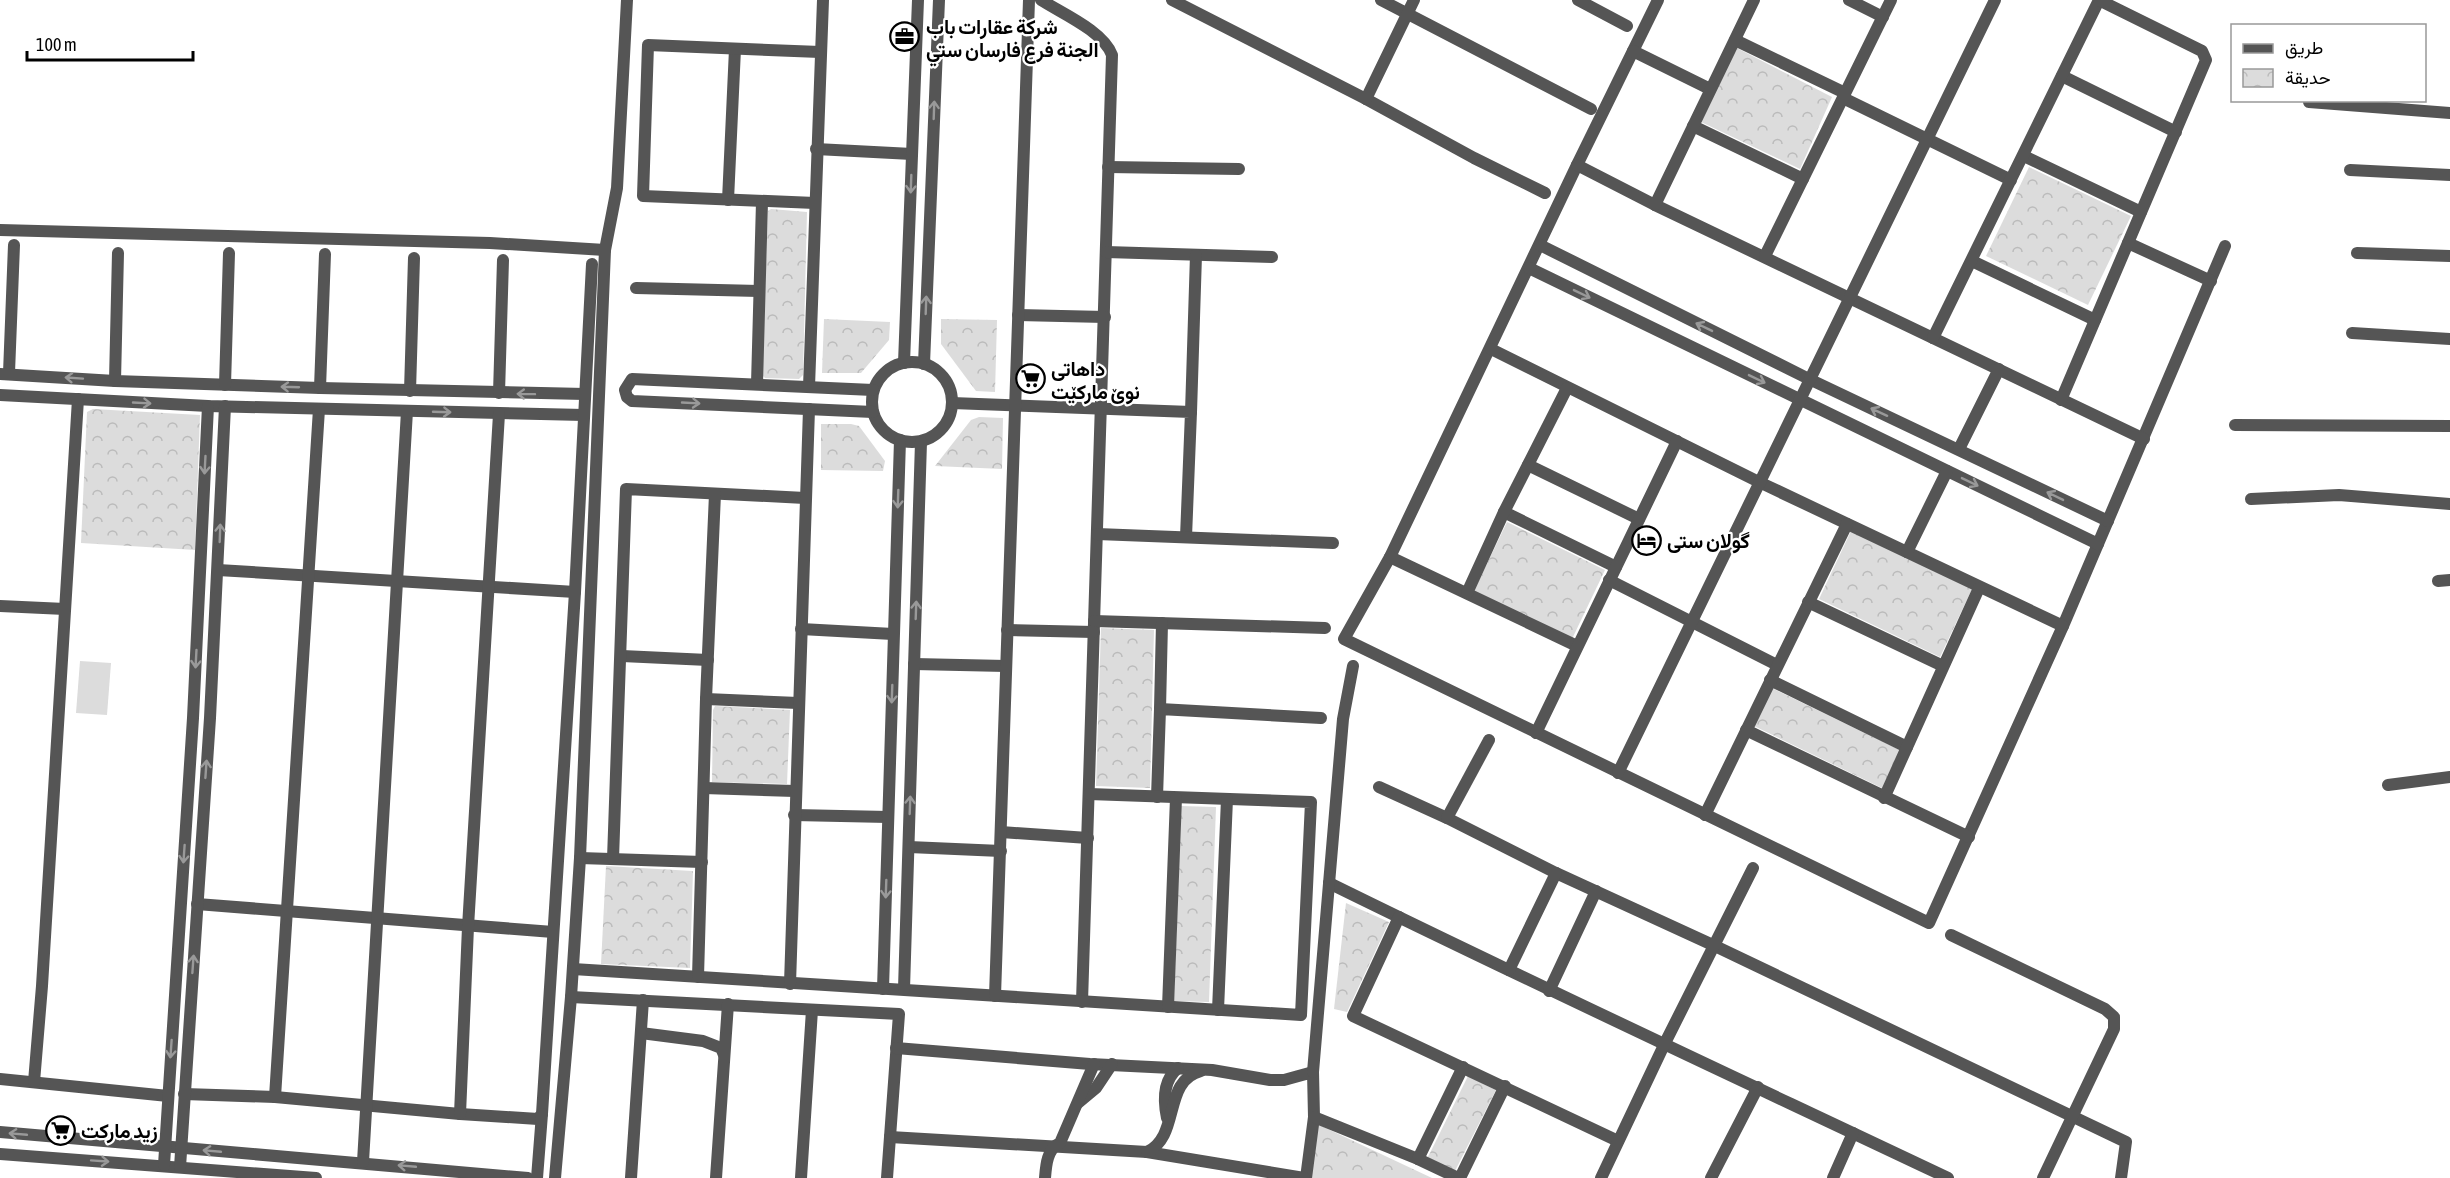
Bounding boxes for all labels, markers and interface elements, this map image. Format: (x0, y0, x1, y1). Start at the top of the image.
place label: شرکة عقارات باب الجنة فرع فارسان ستي (926, 15, 1099, 67)
office icon: شرکة عقارات باب الجنة فرع فارسان ستي (889, 21, 921, 53)
scale bar (27, 24, 194, 62)
legend (2231, 24, 2426, 102)
text: 100 m (36, 34, 77, 55)
text: طريق (2285, 37, 2323, 59)
text: حديقة (2285, 67, 2331, 88)
one-way arrow (929, 101, 940, 121)
one-way arrow (905, 174, 917, 194)
one-way arrow (1572, 289, 1590, 300)
one-way arrow (921, 296, 932, 316)
one-way arrow (1695, 320, 1713, 332)
place label: داهاتی نوێ مارکێت (1051, 357, 1140, 405)
supermarket icon: داهاتی نوێ مارکێت (1014, 363, 1046, 395)
one-way arrow (64, 372, 84, 383)
one-way arrow (1748, 373, 1765, 385)
one-way arrow (280, 382, 300, 393)
one-way arrow (517, 388, 537, 400)
one-way arrow (132, 397, 152, 408)
one-way arrow (680, 398, 700, 409)
one-way arrow (1871, 405, 1889, 417)
one-way arrow (432, 406, 452, 418)
one-way arrow (200, 454, 211, 474)
one-way arrow (1961, 477, 1979, 489)
one-way arrow (892, 488, 903, 508)
one-way arrow (2047, 490, 2065, 501)
one-way arrow (214, 523, 225, 543)
hotel icon: گولان ستی (1630, 524, 1662, 556)
place label: گولان ستی (1667, 529, 1750, 554)
one-way arrow (910, 601, 921, 621)
one-way arrow (190, 649, 201, 669)
one-way arrow (886, 683, 897, 703)
one-way arrow (201, 760, 212, 780)
one-way arrow (904, 796, 916, 816)
one-way arrow (178, 844, 189, 864)
one-way arrow (880, 878, 892, 898)
one-way arrow (187, 954, 198, 974)
one-way arrow (166, 1038, 177, 1058)
supermarket icon: زيد ماركت (44, 1114, 76, 1146)
place label: زيد ماركت (81, 1119, 158, 1144)
one-way arrow (9, 1128, 29, 1139)
one-way arrow (203, 1145, 223, 1156)
one-way arrow (90, 1155, 110, 1166)
one-way arrow (397, 1160, 417, 1171)

